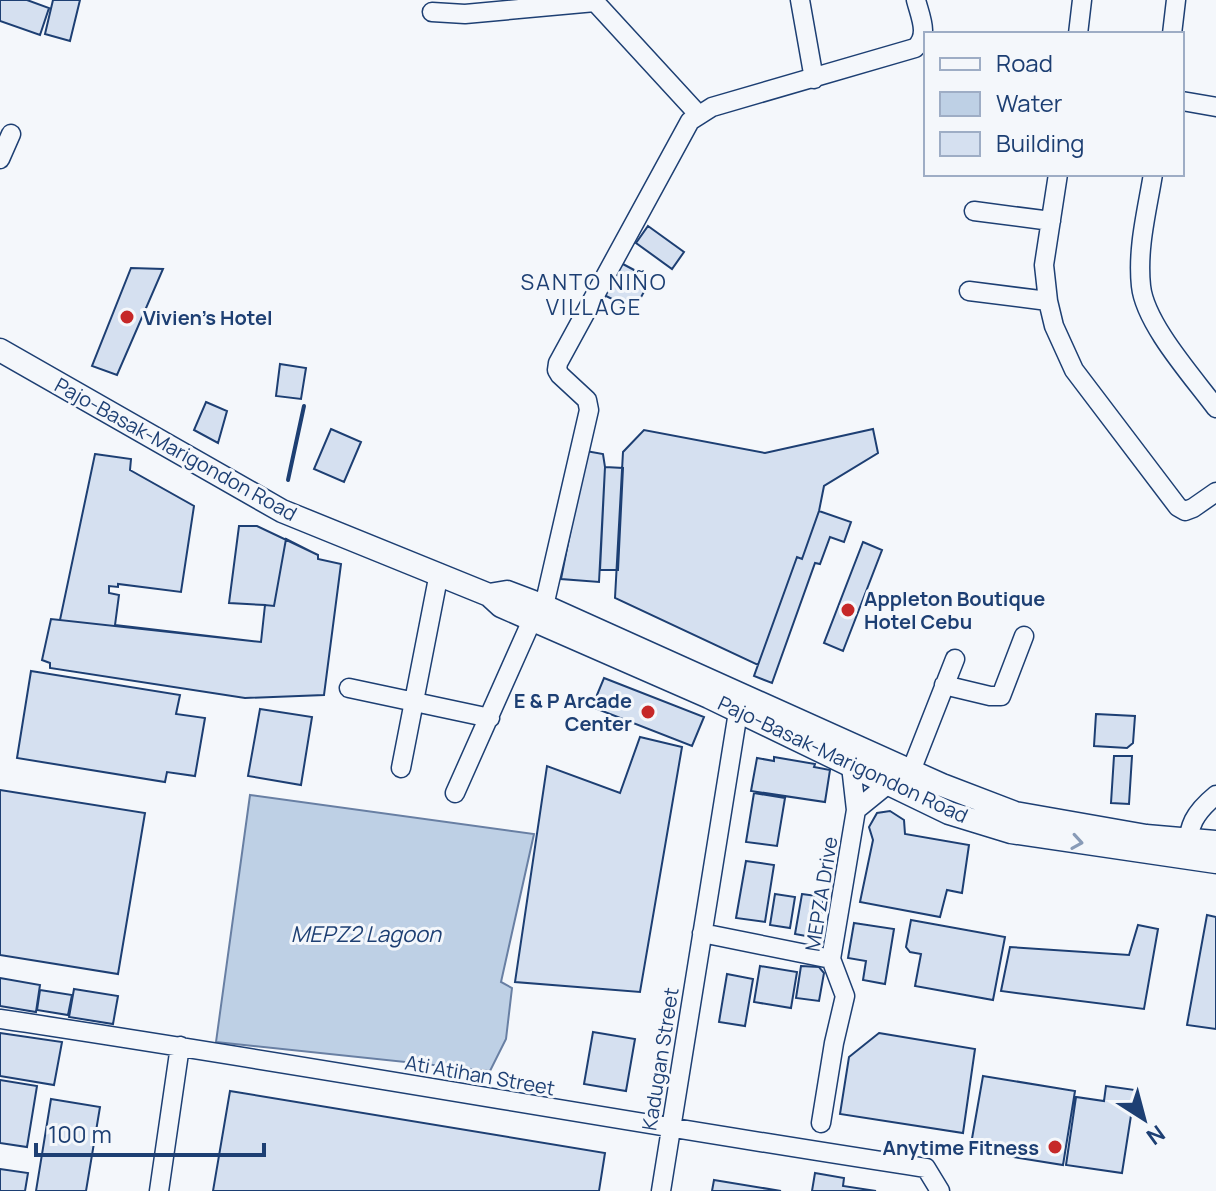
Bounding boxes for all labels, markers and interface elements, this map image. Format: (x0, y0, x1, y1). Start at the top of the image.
legend (924, 32, 1184, 176)
text: Road (996, 46, 1053, 79)
text: Water (996, 86, 1063, 119)
text: Building (996, 126, 1084, 159)
district label: SANTO NIÑO VILLAGE (520, 267, 668, 322)
place label: Vivien's Hotel (143, 304, 273, 331)
marker: Vivien's Hotel (118, 308, 136, 326)
street label: Pajo-Basak-Marigondon Road (50, 371, 302, 527)
place label: Appleton Boutique Hotel Cebu (864, 585, 1045, 635)
marker: Appleton Boutique Hotel Cebu (839, 601, 857, 619)
place label: E & P Arcade Center (514, 687, 632, 737)
street label: Pajo-Basak-Marigondon Road (714, 689, 972, 829)
marker: E & P Arcade Center (639, 703, 657, 721)
one-way arrow (1070, 833, 1084, 850)
street label: MEPZA Drive (799, 835, 843, 953)
water label: MEPZ2 Lagoon (291, 919, 442, 949)
street label: Kadugan Street (635, 986, 685, 1132)
street label: Ati Atihan Street (403, 1049, 557, 1101)
north arrow (1104, 1079, 1184, 1159)
scale bar (36, 1107, 264, 1157)
text: 100 m (48, 1117, 112, 1150)
text: N (1141, 1118, 1171, 1152)
place label: Anytime Fitness (883, 1134, 1039, 1161)
marker: Anytime Fitness (1046, 1138, 1064, 1156)

